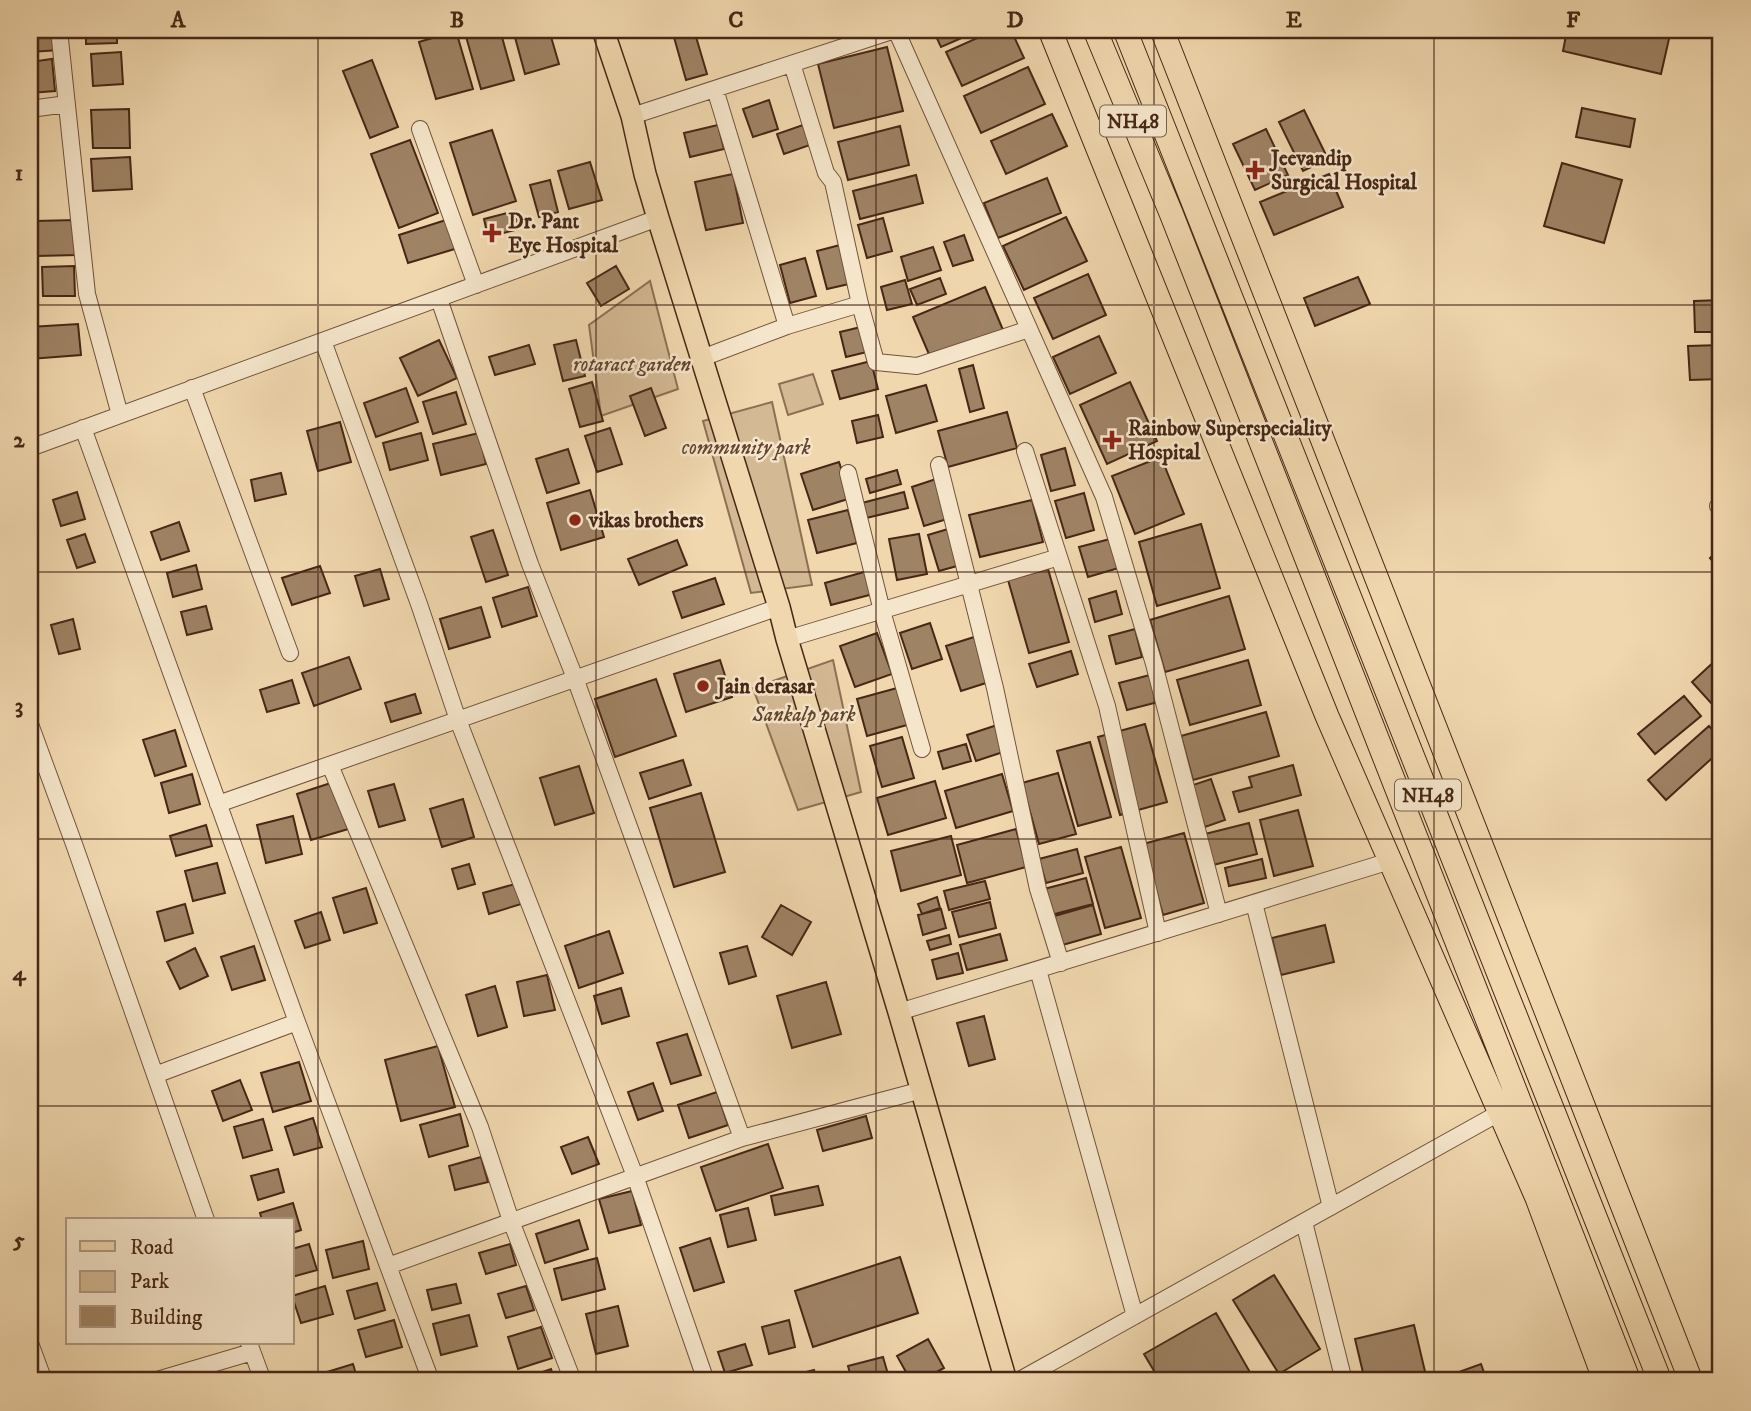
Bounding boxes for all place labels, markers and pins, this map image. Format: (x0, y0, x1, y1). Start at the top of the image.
place label: Jeevandip Surgical Hospital (1269, 146, 1417, 196)
marker: Jeevandip Surgical Hospital (1245, 160, 1265, 180)
place label: Dr. Pant Eye Hospital (508, 209, 619, 259)
marker: Dr. Pant Eye Hospital (482, 223, 502, 243)
place label: Rainbow Superspeciality Hospital (1128, 416, 1332, 466)
marker: Rainbow Superspeciality Hospital (1102, 430, 1122, 450)
place label: vikas brothers (588, 508, 703, 534)
marker: vikas brothers (567, 512, 583, 528)
place label: Jain derasar (715, 674, 816, 700)
marker: Jain derasar (695, 678, 711, 694)

